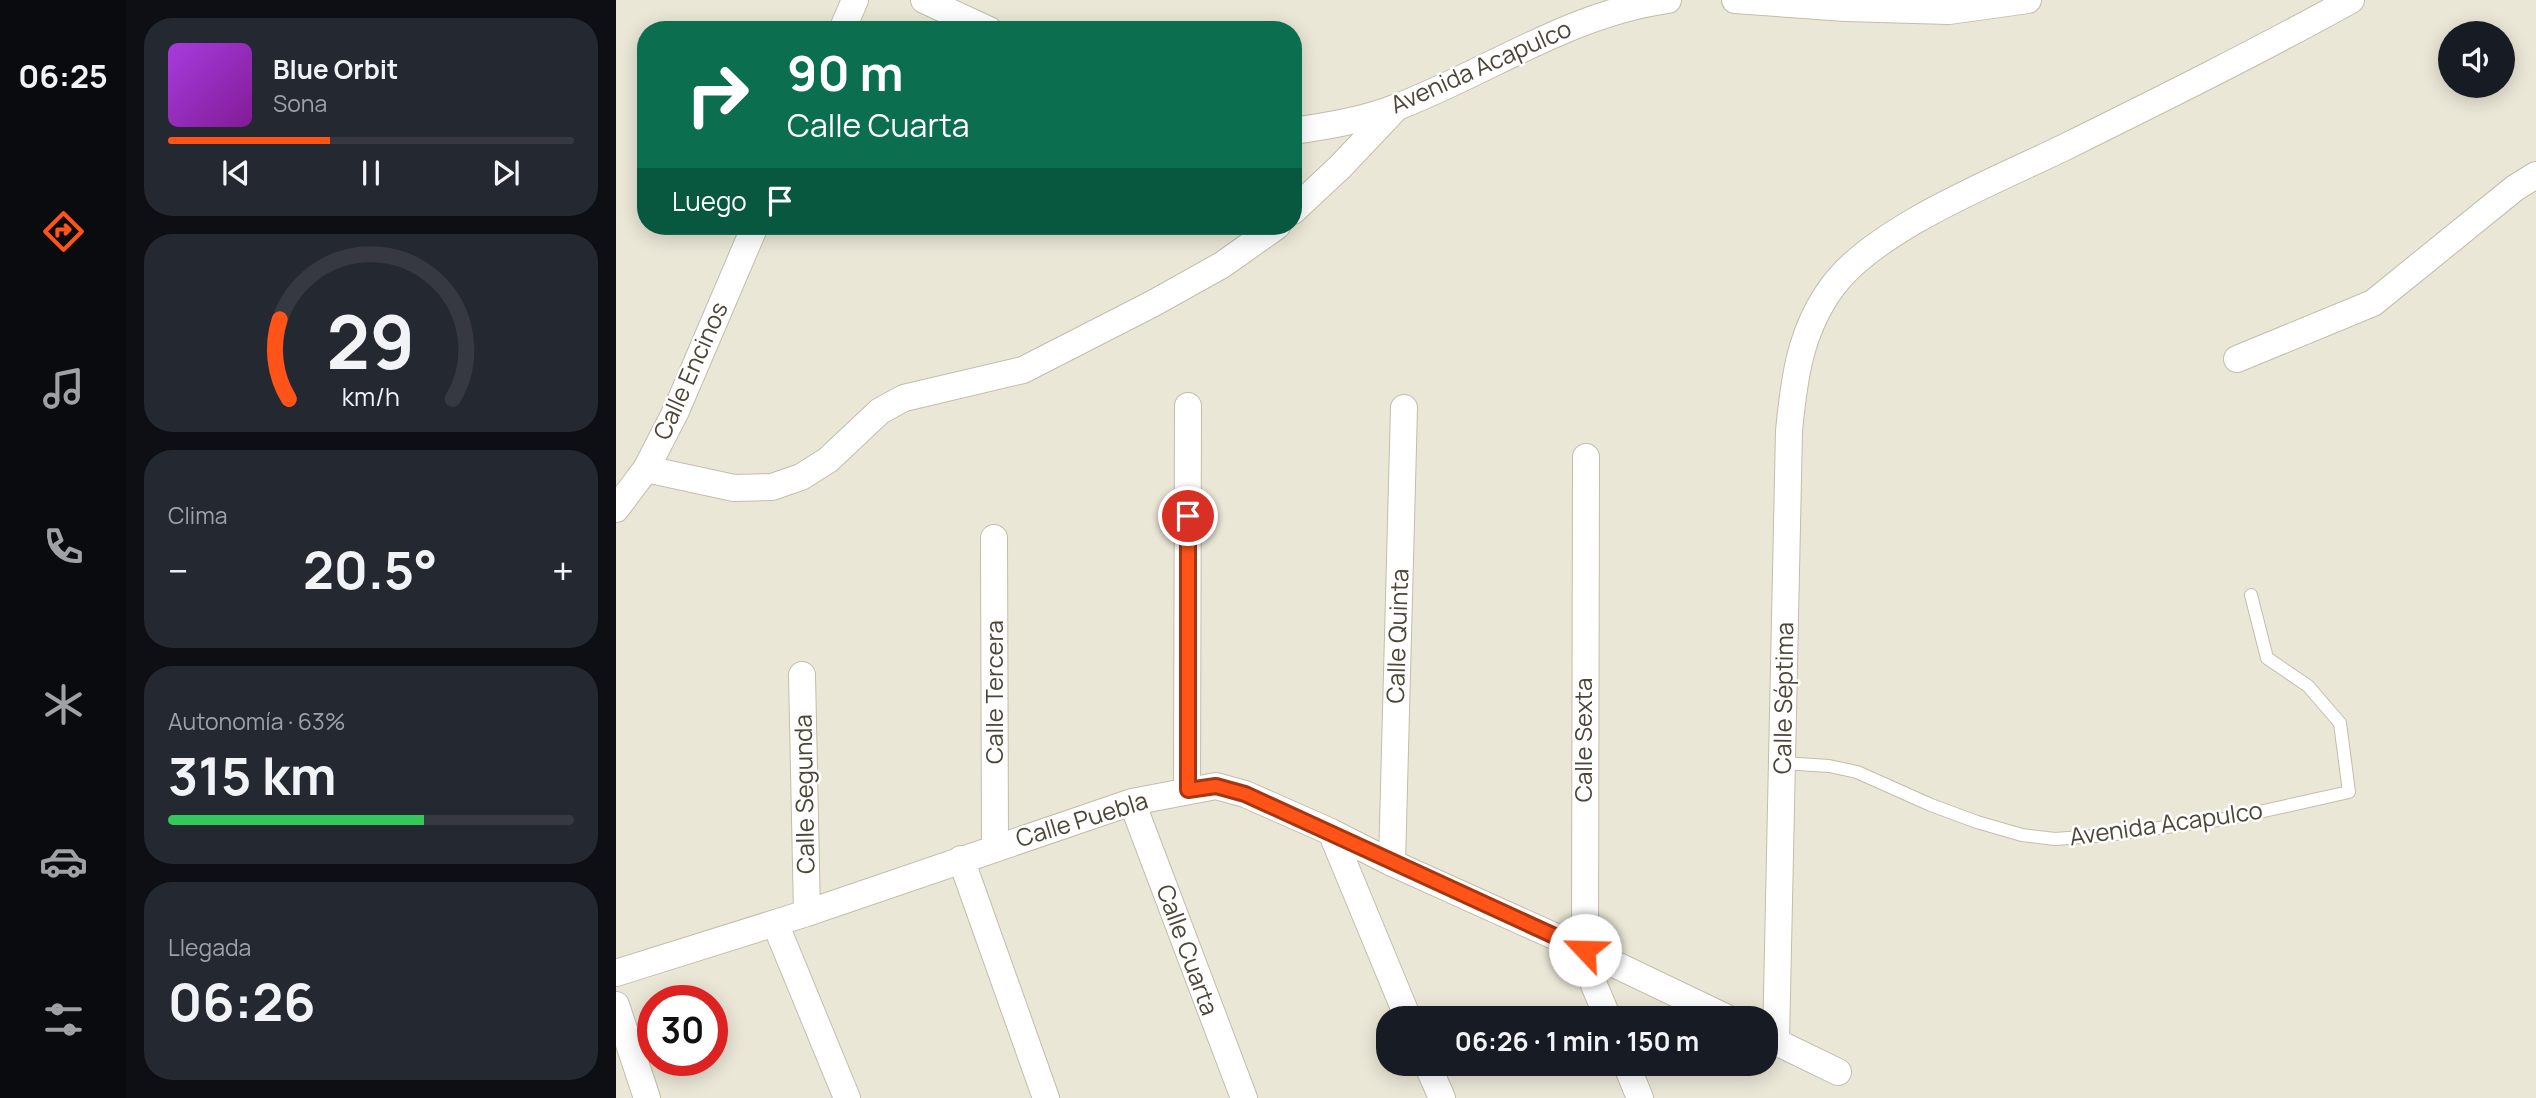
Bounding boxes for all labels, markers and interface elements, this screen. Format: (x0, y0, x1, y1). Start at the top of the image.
street label: Avenida Acapulco (1385, 11, 1576, 120)
map controls (2438, 21, 2515, 98)
button: sound (2438, 21, 2515, 98)
text: 90 m (787, 39, 904, 106)
icon: right (672, 49, 763, 140)
text: Blue Orbit (273, 51, 398, 87)
text: 06:25 (18, 54, 108, 98)
text: Sona (273, 87, 327, 119)
text: Calle Cuarta (787, 103, 970, 147)
icon: previous (217, 154, 255, 192)
icon: pause (352, 154, 390, 192)
icon: next (487, 154, 525, 192)
icon: arrive (761, 182, 799, 220)
text: Luego (672, 183, 747, 219)
icon: directions (39, 207, 88, 256)
text: 29 (327, 291, 415, 391)
street label: Calle Encinos (645, 296, 735, 445)
icon: music (39, 364, 88, 413)
text: km/h (342, 379, 400, 414)
pin (1158, 486, 1218, 546)
icon: arrive (1169, 497, 1207, 535)
text: Clima (168, 499, 227, 531)
icon: phone (39, 522, 88, 571)
text: 20.5° (303, 534, 438, 605)
text: − (168, 544, 189, 596)
text: + (552, 544, 574, 596)
street label: Calle Quinta (1378, 568, 1415, 704)
street label: Calle Tercera (977, 620, 1010, 764)
street label: Calle Séptima (1765, 622, 1800, 774)
street label: Calle Sexta (1566, 678, 1599, 802)
icon: climate (39, 680, 88, 729)
text: Autonomía · 63% (168, 705, 346, 737)
street label: Calle Segunda (786, 714, 821, 874)
text: 315 km (168, 740, 337, 811)
street label: Calle Puebla (1011, 783, 1152, 854)
street label: Avenida Acapulco (2067, 793, 2265, 852)
icon: car (39, 837, 88, 886)
street label: Calle Cuarta (1149, 880, 1227, 1019)
position arrow (1548, 913, 1622, 987)
text: Llegada (168, 931, 251, 963)
text: 06:26 (168, 966, 316, 1037)
speed limit sign: 30 (637, 985, 728, 1076)
icon: filters (39, 995, 88, 1044)
text: 06:26 · 1 min · 150 m (1455, 1023, 1699, 1059)

